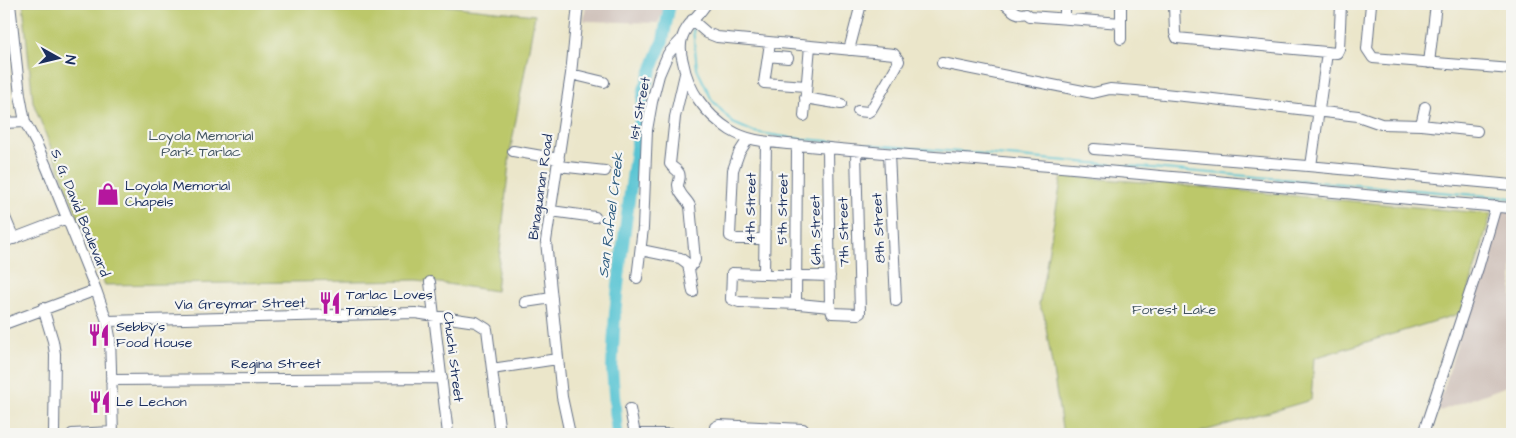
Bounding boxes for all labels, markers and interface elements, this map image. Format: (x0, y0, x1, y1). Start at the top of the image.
north arrow (32, 32, 82, 82)
text: N (59, 54, 80, 66)
street label: 1st Street (624, 75, 656, 141)
park label: Loyola Memorial Park Tarlac (148, 126, 254, 162)
street label: Binaguanan Road (524, 133, 558, 241)
street label: S. G. David Boulevard (45, 146, 115, 280)
water label: San Rafael Creek (593, 150, 629, 279)
street label: 4th Street (740, 172, 762, 244)
street label: 5th Street (772, 173, 794, 245)
place label: Loyola Memorial Chapels (125, 176, 230, 212)
shop icon: Loyola Memorial Chapels (95, 181, 121, 207)
street label: 8th Street (867, 192, 891, 264)
street label: 6th Street (805, 194, 827, 265)
street label: 7th Street (833, 196, 855, 267)
place label: Tarlac Loves Tamales (346, 285, 433, 321)
restaurant icon: Tarlac Loves Tamales (317, 290, 343, 316)
street label: Via Greymar Street (174, 293, 306, 315)
park label: Forest Lake (1132, 300, 1216, 320)
street label: Chuchi Street (438, 311, 468, 404)
place label: Sebby's Food House (116, 317, 193, 353)
restaurant icon: Sebby's Food House (86, 322, 112, 348)
street label: Regina Street (231, 354, 321, 374)
restaurant icon: Le Lechon (87, 389, 113, 415)
place label: Le Lechon (116, 392, 187, 412)

